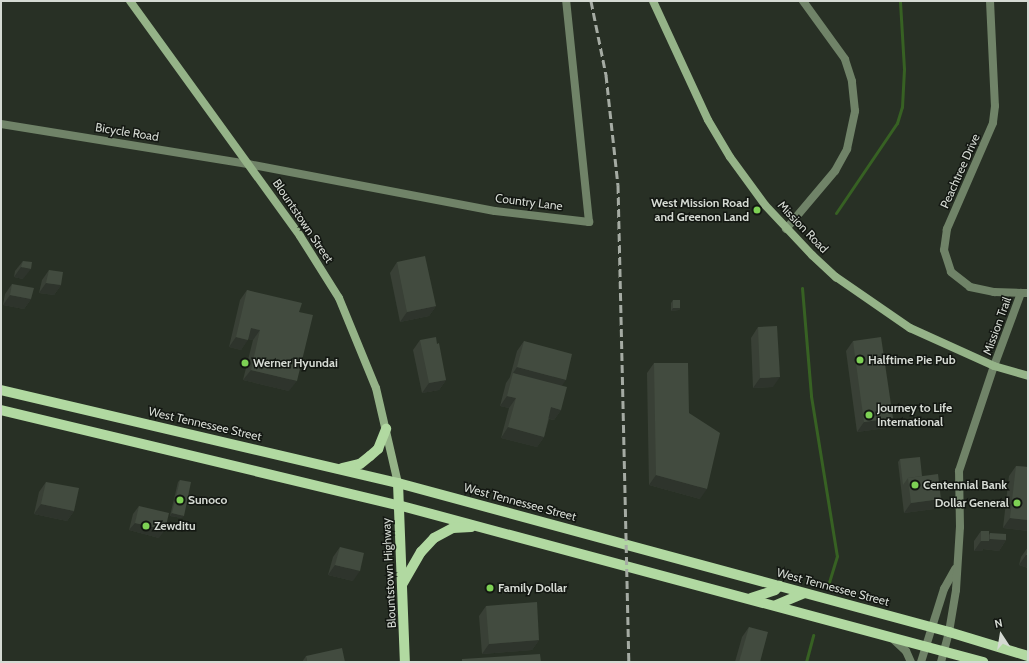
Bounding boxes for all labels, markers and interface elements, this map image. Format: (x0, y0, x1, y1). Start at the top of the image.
street label: Bicycle Road (94, 120, 160, 144)
street label: Peachtree Drive (937, 132, 983, 210)
street label: Blountstown Street (270, 176, 336, 266)
street label: Country Lane (494, 191, 564, 213)
place label: West Mission Road and Greenon Land (651, 196, 749, 224)
street label: Mission Road (775, 198, 831, 256)
marker: West Mission Road and Greenon Land (752, 205, 762, 215)
street label: Mission Trail (980, 295, 1014, 357)
place label: Halftime Pie Pub (868, 353, 956, 367)
marker: Halftime Pie Pub (855, 355, 865, 365)
place label: Werner Hyundai (253, 356, 338, 370)
marker: Werner Hyundai (240, 358, 250, 368)
place label: Journey to Life International (877, 401, 952, 429)
street label: West Tennessee Street (147, 404, 263, 444)
marker: Journey to Life International (864, 410, 874, 420)
place label: Centennial Bank (923, 478, 1007, 492)
street label: West Tennessee Street (462, 480, 578, 524)
marker: Centennial Bank (910, 480, 920, 490)
place label: Sunoco (188, 493, 227, 507)
marker: Sunoco (175, 495, 185, 505)
place label: Dollar General (935, 496, 1009, 510)
marker: Dollar General (1012, 498, 1022, 508)
street label: Blountstown Highway (379, 517, 399, 629)
place label: Zewditu (154, 519, 196, 533)
marker: Zewditu (141, 521, 151, 531)
street label: West Tennessee Street (775, 565, 891, 609)
place label: Family Dollar (498, 581, 567, 595)
marker: Family Dollar (485, 583, 495, 593)
north arrow (981, 615, 1021, 655)
text: N (993, 616, 1004, 631)

